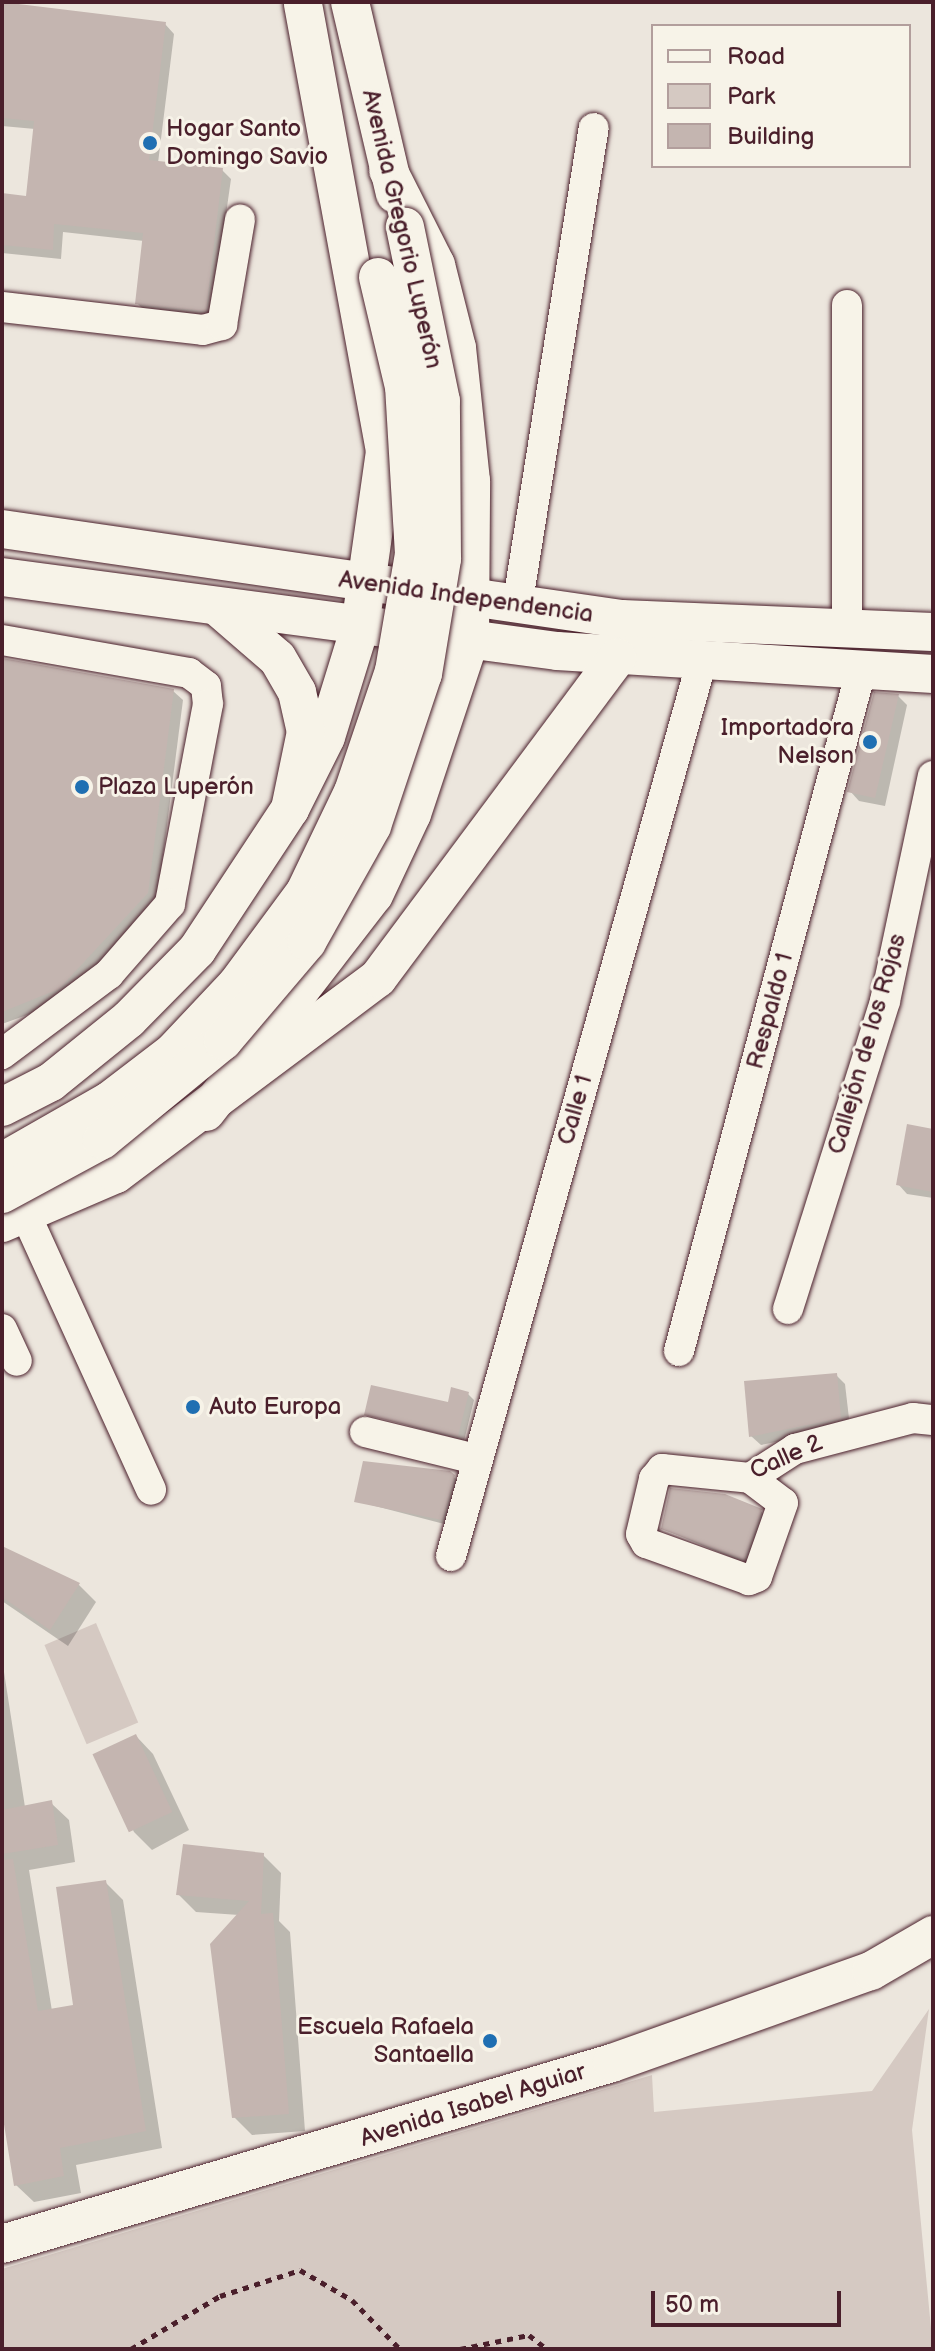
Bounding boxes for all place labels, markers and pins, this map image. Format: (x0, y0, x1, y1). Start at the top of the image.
place label: Hogar Santo Domingo Savio (166, 115, 329, 171)
marker: Hogar Santo Domingo Savio (141, 134, 159, 152)
place label: Importadora Nelson (721, 714, 854, 770)
marker: Importadora Nelson (861, 733, 879, 751)
place label: Plaza Luperón (98, 773, 254, 801)
marker: Plaza Luperón (73, 778, 91, 796)
place label: Auto Europa (209, 1393, 341, 1421)
marker: Auto Europa (184, 1398, 202, 1416)
place label: Escuela Rafaela Santaella (297, 2013, 474, 2069)
marker: Escuela Rafaela Santaella (481, 2032, 499, 2050)

